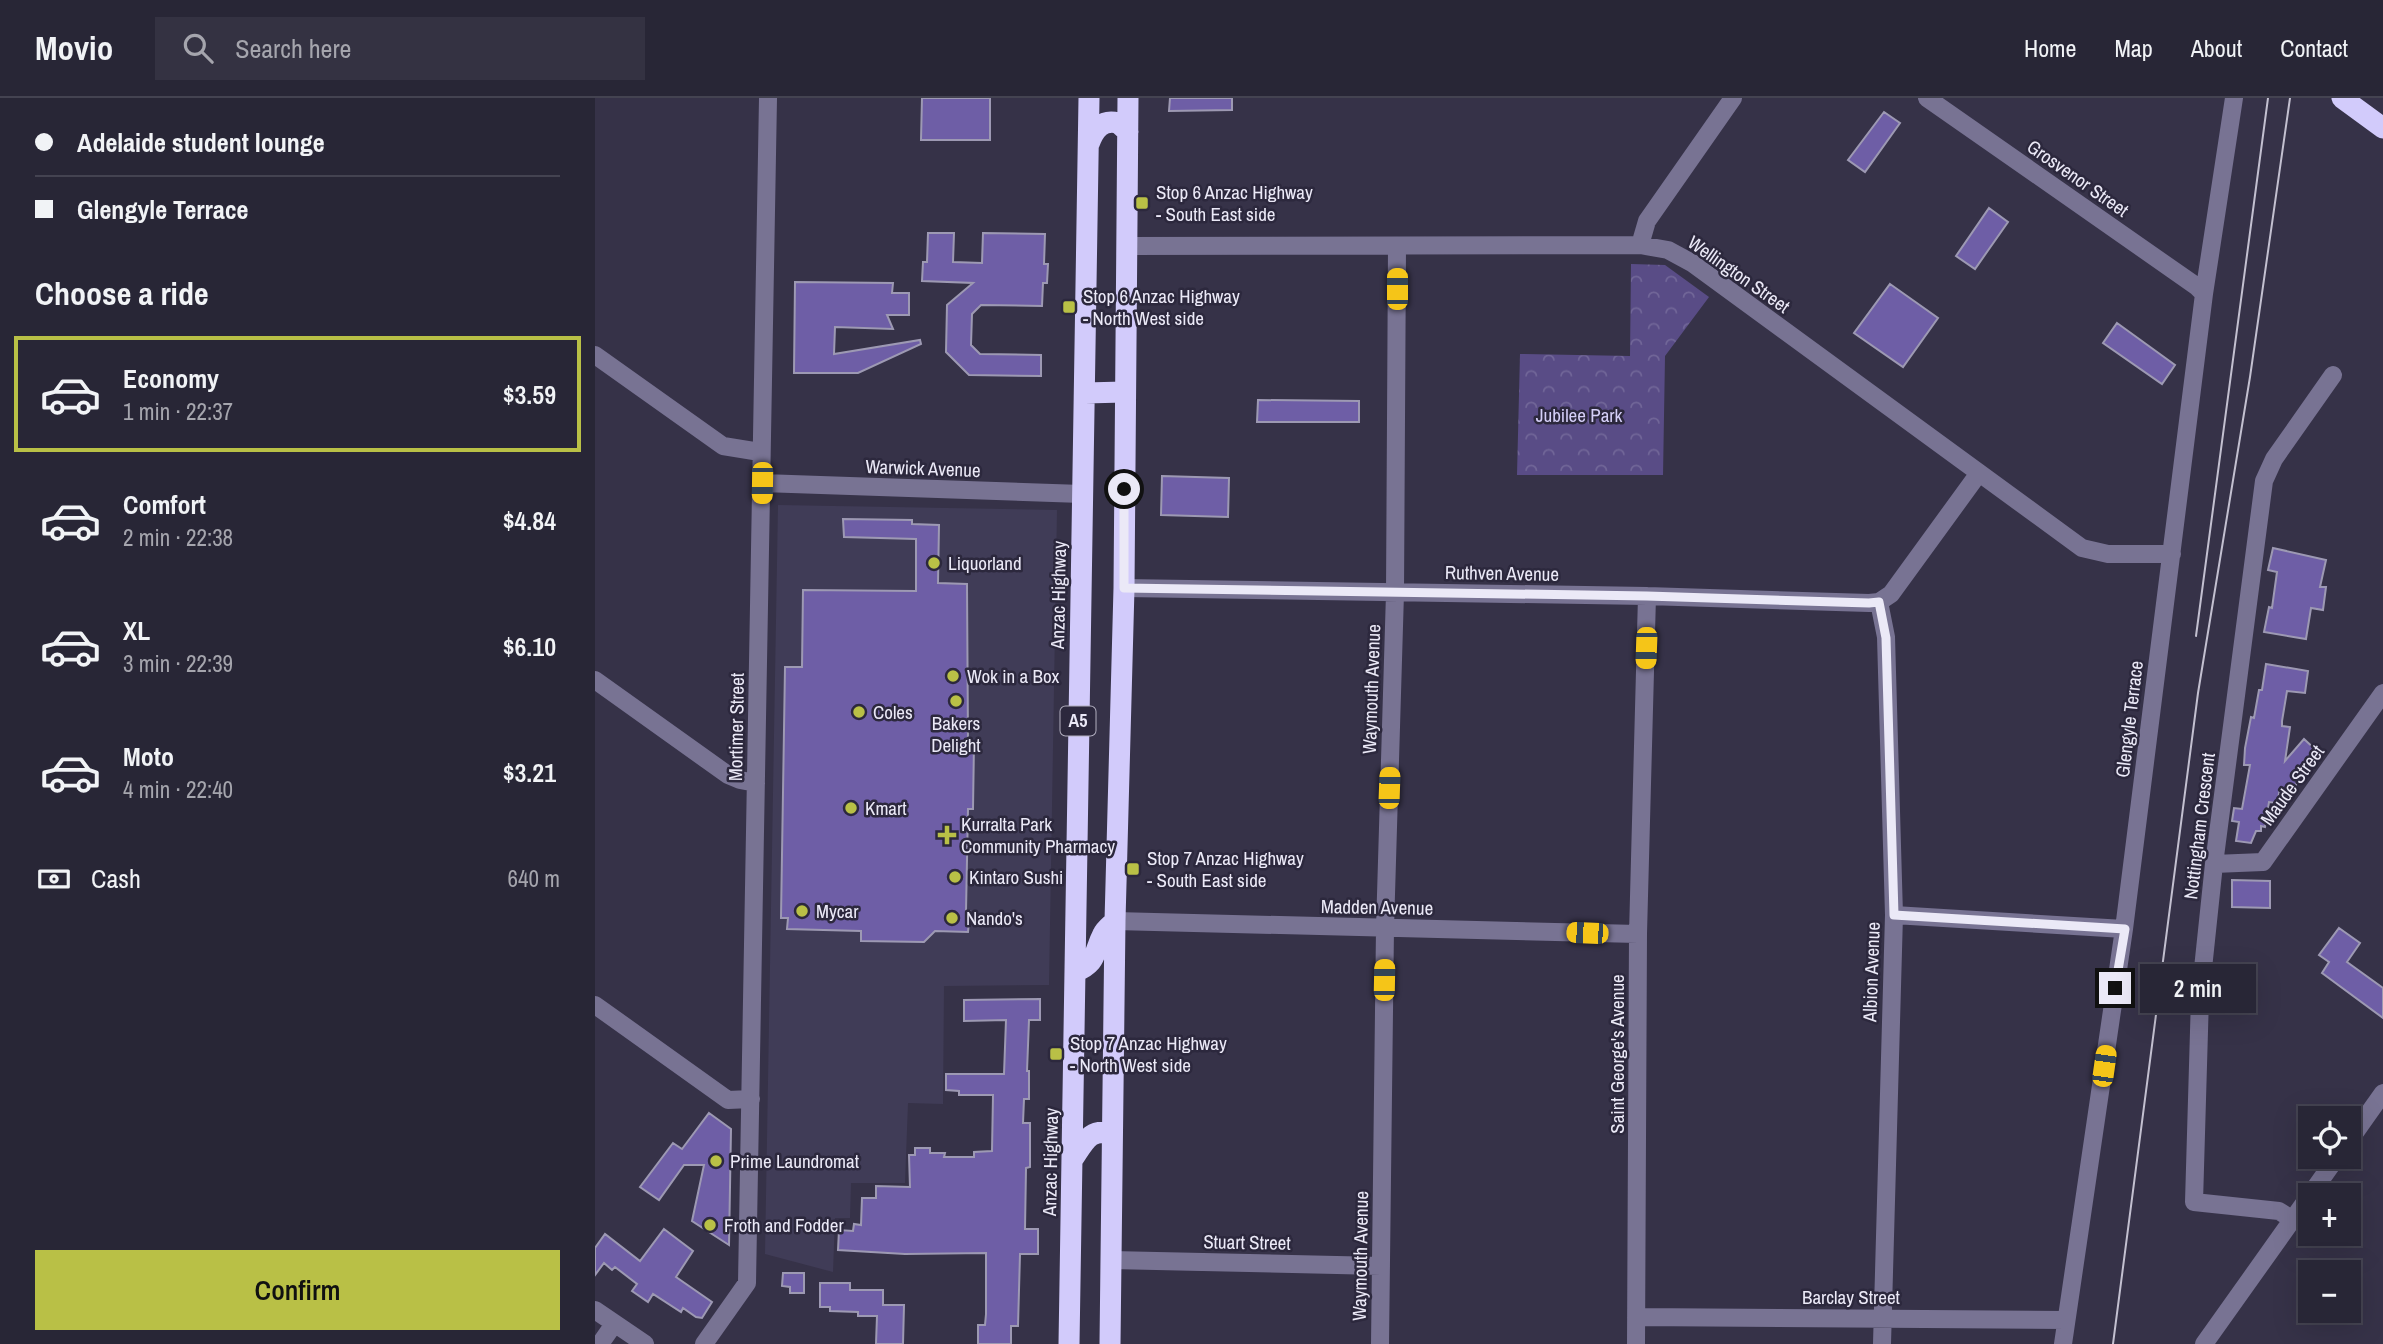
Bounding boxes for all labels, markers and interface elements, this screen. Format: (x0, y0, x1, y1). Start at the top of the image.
search box (155, 17, 645, 80)
text: Movio (35, 26, 113, 70)
icon: search (179, 29, 217, 67)
text: Search here (235, 31, 351, 66)
text: Home (2024, 32, 2076, 64)
text: Map (2114, 32, 2153, 64)
text: About (2191, 32, 2242, 64)
text: Contact (2280, 32, 2348, 64)
text: Adelaide student lounge (77, 125, 325, 160)
street label: Grosvenor Street (2022, 133, 2135, 223)
place label: Stop 6 Anzac Highway - South East side (1156, 179, 1313, 227)
text: Glengyle Terrace (77, 192, 248, 227)
marker: Stop 6 Anzac Highway - South East side (1134, 195, 1150, 211)
street label: Wellington Street (1683, 229, 1796, 319)
car (1387, 268, 1408, 310)
text: Choose a ride (35, 272, 209, 315)
place label: Stop 6 Anzac Highway - North West side (1083, 283, 1240, 331)
marker: Stop 6 Anzac Highway - North West side (1061, 299, 1077, 315)
text: Economy (123, 361, 219, 396)
icon: car (39, 363, 102, 426)
text: $3.59 (503, 377, 556, 412)
text: 1 min · 22:37 (123, 396, 233, 427)
park label: Jubilee Park (1536, 402, 1623, 428)
street label: Warwick Avenue (865, 453, 981, 483)
car (752, 462, 773, 504)
route start (1108, 473, 1140, 505)
text: Comfort (123, 487, 206, 522)
icon: car (39, 489, 102, 552)
text: $4.84 (503, 503, 556, 538)
text: 2 min · 22:38 (123, 522, 233, 553)
street label: Anzac Highway (1044, 540, 1072, 650)
place label: Liquorland (948, 550, 1022, 576)
marker: Liquorland (926, 555, 942, 571)
street label: Ruthven Avenue (1445, 559, 1559, 587)
text: XL (123, 613, 150, 648)
icon: car (39, 615, 102, 678)
street label: Waymouth Avenue (1356, 624, 1386, 754)
car (1635, 627, 1658, 669)
text: $6.10 (503, 629, 556, 664)
text: 3 min · 22:39 (123, 648, 233, 679)
street label: Glengyle Terrace (2109, 659, 2149, 779)
place label: Wok in a Box (967, 663, 1060, 689)
marker: Wok in a Box (945, 668, 961, 684)
street label: Mortimer Street (722, 672, 750, 781)
marker: Bakers Delight (948, 693, 964, 709)
place label: Coles (873, 699, 913, 725)
marker: Coles (851, 704, 867, 720)
road number: A5 (1061, 706, 1095, 736)
place label: Bakers Delight (931, 710, 981, 758)
text: Moto (123, 739, 174, 774)
street label: Maude Street (2254, 739, 2330, 830)
icon: car (39, 741, 102, 804)
street label: Nottingham Crescent (2177, 751, 2221, 901)
text: $3.21 (503, 755, 556, 790)
car (1378, 767, 1401, 809)
text: 4 min · 22:40 (123, 774, 233, 805)
place label: Kmart (865, 795, 907, 821)
marker: Kmart (843, 800, 859, 816)
place label: Kurralta Park Community Pharmacy (961, 811, 1115, 859)
marker: Kurralta Park Community Pharmacy (939, 827, 955, 843)
place label: Stop 7 Anzac Highway - South East side (1147, 845, 1304, 893)
icon: cash (35, 860, 73, 898)
text: Cash (91, 861, 141, 896)
marker: Stop 7 Anzac Highway - South East side (1125, 861, 1141, 877)
text: 640 m (508, 863, 560, 894)
place label: Kintaro Sushi (969, 864, 1063, 890)
marker: Kintaro Sushi (947, 869, 963, 885)
street label: Madden Avenue (1321, 893, 1433, 921)
place label: Mycar (816, 898, 859, 924)
marker: Mycar (794, 903, 810, 919)
place label: Nando's (966, 905, 1023, 931)
marker: Nando's (944, 910, 960, 926)
street label: Albion Avenue (1856, 921, 1886, 1024)
car (1566, 922, 1609, 944)
car (1374, 959, 1395, 1001)
callout: 2 min (2139, 964, 2255, 1012)
route end (2099, 972, 2131, 1004)
text: 2 min (2174, 973, 2222, 1004)
street label: Saint George's Avenue (1604, 974, 1630, 1134)
place label: Stop 7 Anzac Highway - North West side (1070, 1030, 1227, 1078)
car (2091, 1044, 2118, 1088)
marker: Stop 7 Anzac Highway - North West side (1048, 1046, 1064, 1062)
map controls (2298, 1106, 2361, 1323)
button: locate (2298, 1106, 2361, 1169)
street label: Anzac Highway (1036, 1107, 1064, 1217)
place label: Prime Laundromat (730, 1148, 860, 1174)
marker: Prime Laundromat (708, 1153, 724, 1169)
button: + (2298, 1183, 2361, 1246)
street label: Waymouth Avenue (1346, 1191, 1374, 1321)
place label: Froth and Fodder (724, 1212, 844, 1238)
marker: Froth and Fodder (702, 1217, 718, 1233)
street label: Stuart Street (1203, 1228, 1292, 1256)
button: Confirm (35, 1250, 560, 1330)
button: − (2298, 1260, 2361, 1323)
street label: Barclay Street (1802, 1284, 1901, 1310)

